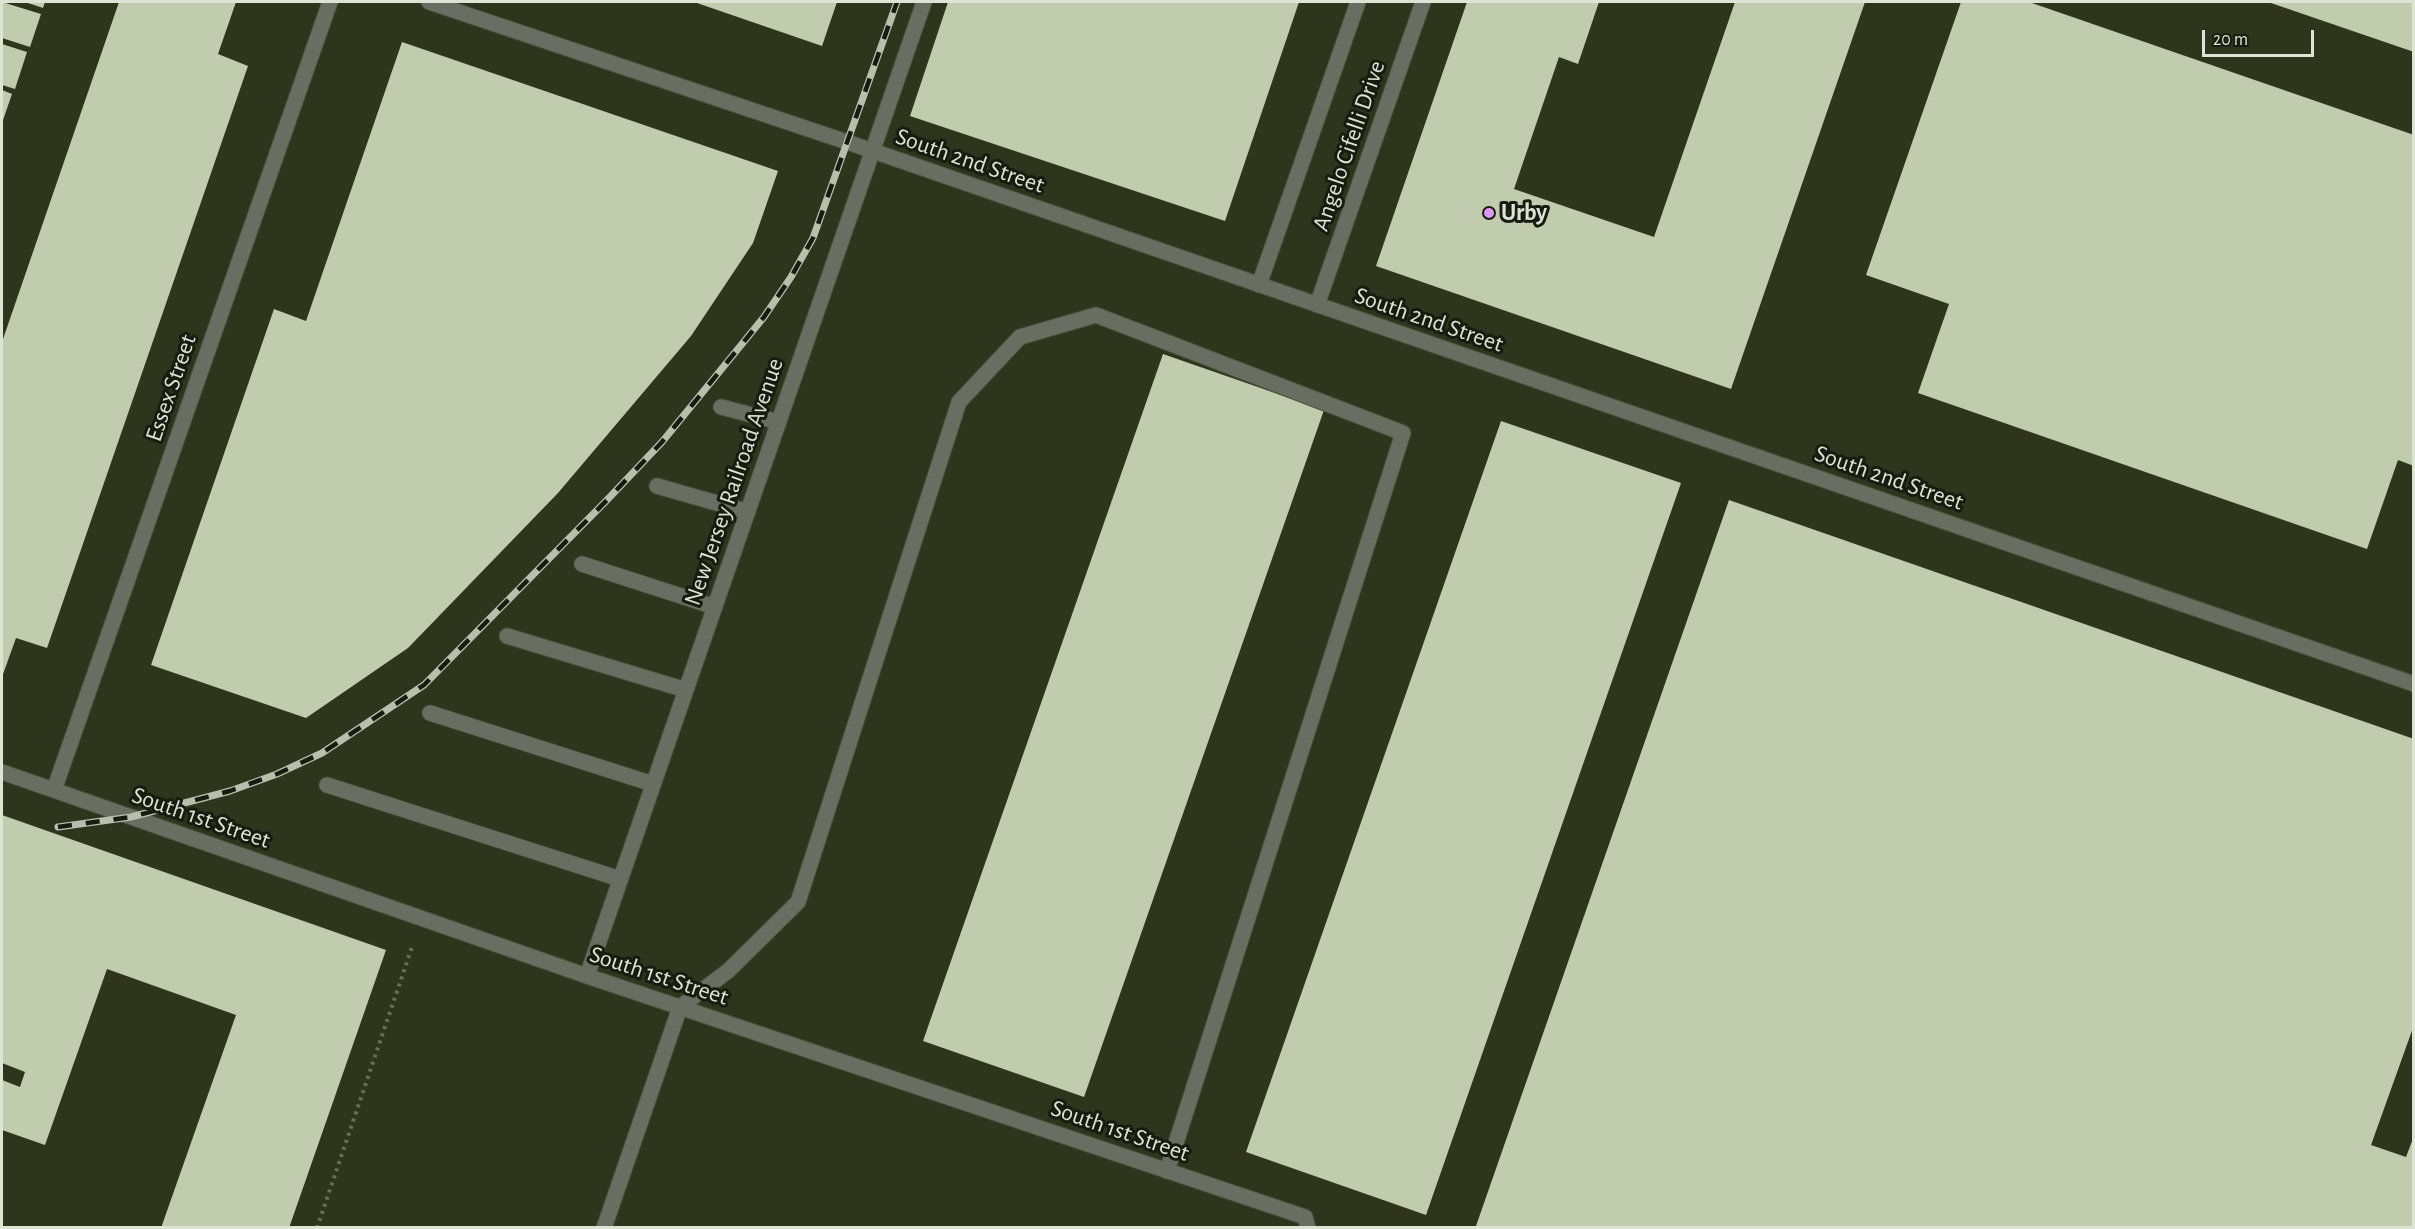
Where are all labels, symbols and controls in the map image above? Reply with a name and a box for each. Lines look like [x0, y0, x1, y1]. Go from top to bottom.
scale bar [2205, 18, 2318, 56]
text: 20 m [2213, 31, 2248, 49]
street label: Angelo Cifelli Drive [1306, 57, 1392, 235]
street label: South 2nd Street [892, 122, 1048, 200]
place label: Urby [1501, 199, 1547, 227]
marker: Urby [1482, 206, 1496, 220]
street label: South 2nd Street [1351, 281, 1507, 359]
street label: Essex Street [139, 331, 203, 445]
street label: New Jersey Railroad Avenue [678, 355, 790, 609]
street label: South 2nd Street [1811, 439, 1967, 517]
street label: South 1st Street [128, 781, 274, 855]
street label: South 1st Street [586, 940, 732, 1012]
street label: South 1st Street [1047, 1094, 1193, 1168]

